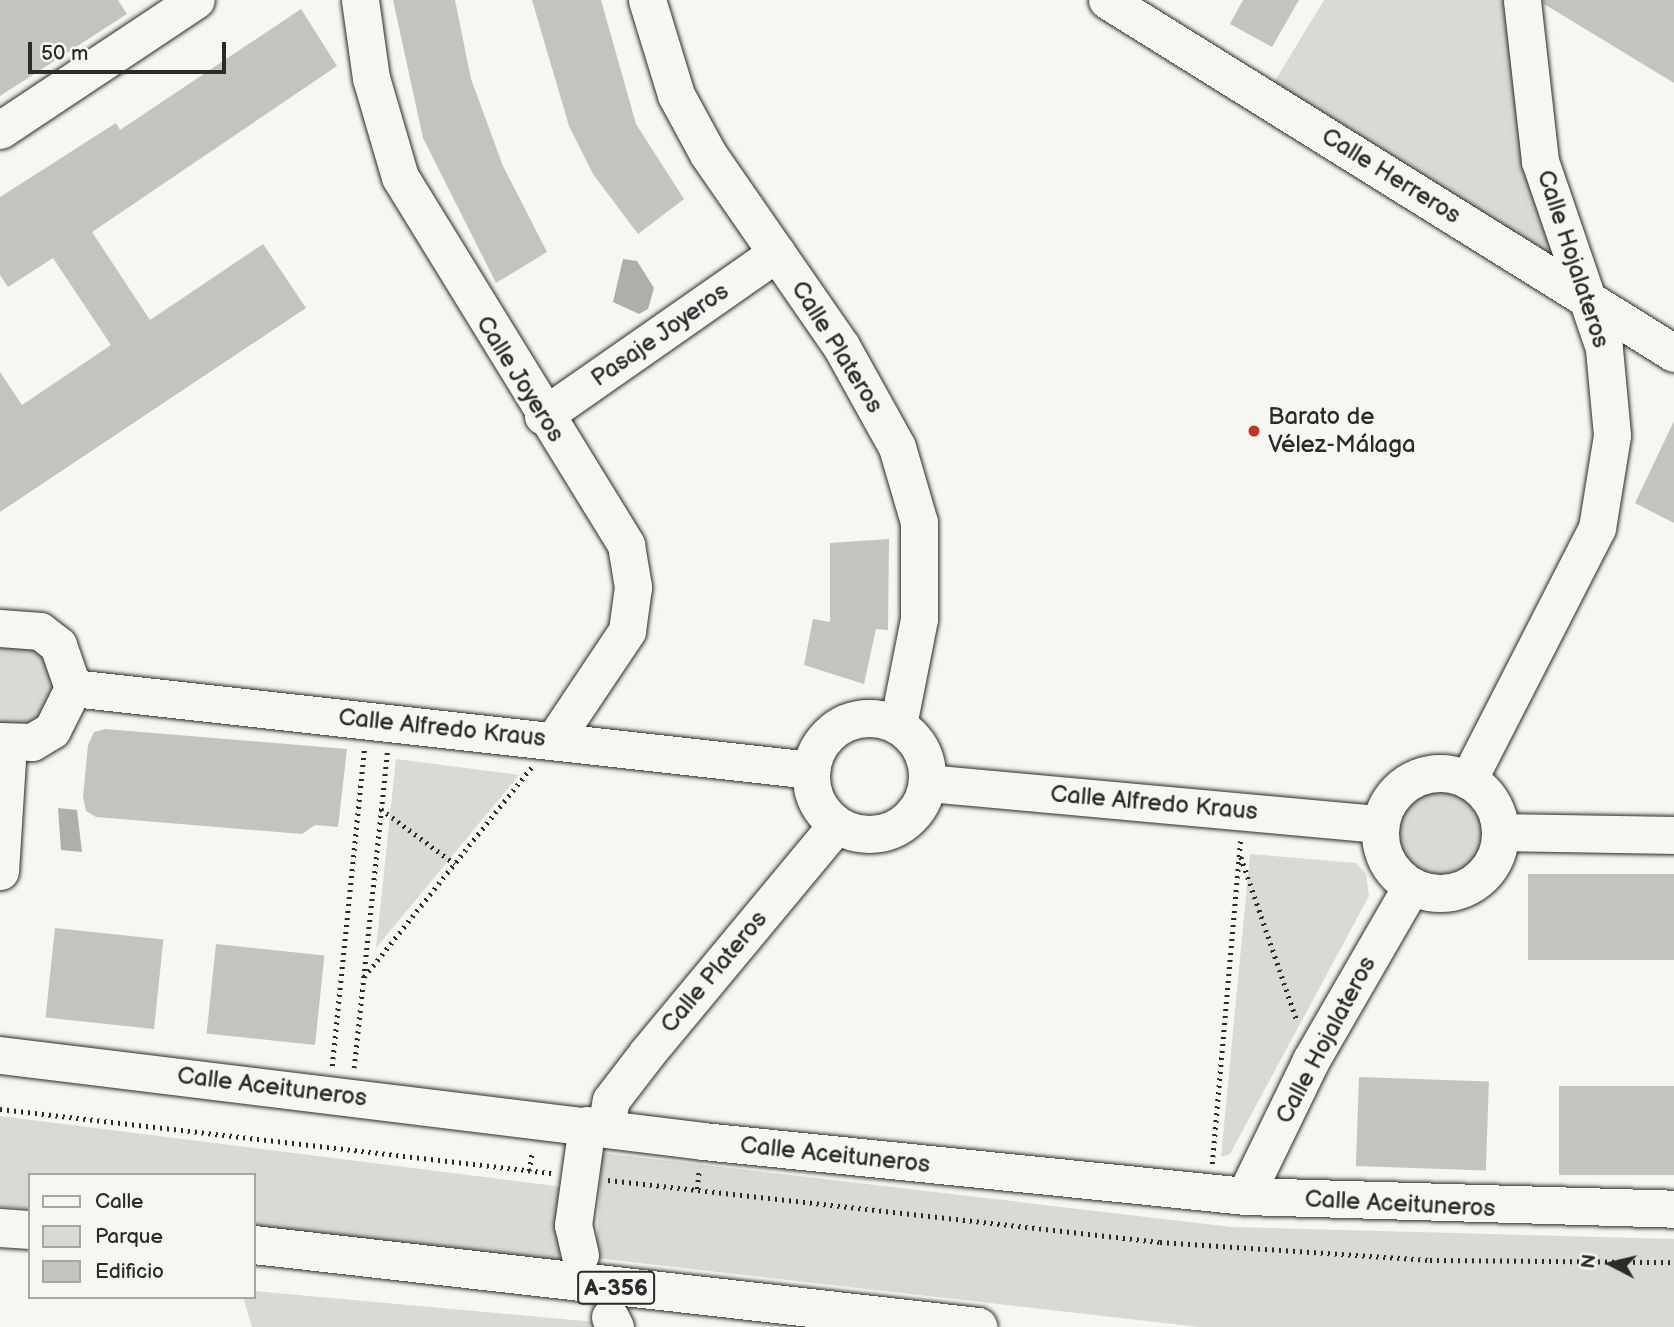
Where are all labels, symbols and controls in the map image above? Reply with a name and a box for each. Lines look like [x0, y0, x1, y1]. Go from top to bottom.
scale bar [32, 28, 229, 72]
text: 50 m [41, 41, 88, 66]
street label: Calle Herreros [1316, 122, 1466, 230]
street label: Calle Hojalateros [1531, 166, 1615, 352]
street label: Calle Plateros [785, 276, 889, 418]
street label: Pasaje Joyeros [585, 277, 735, 393]
street label: Calle Joyeros [469, 310, 571, 448]
place label: Barato de Vélez-Málaga [1268, 403, 1416, 459]
marker: Barato de Vélez-Málaga [1246, 423, 1262, 439]
street label: Calle Alfredo Kraus [337, 703, 547, 753]
street label: Calle Alfredo Kraus [1049, 780, 1259, 826]
street label: Calle Plateros [655, 905, 773, 1039]
street label: Calle Hojalateros [1270, 951, 1382, 1129]
street label: Calle Aceituneros [176, 1061, 368, 1113]
street label: Calle Aceituneros [739, 1131, 931, 1179]
legend [28, 1173, 256, 1299]
street label: Calle Aceituneros [1304, 1185, 1496, 1223]
text: Calle [95, 1189, 144, 1214]
text: Parque [95, 1224, 163, 1249]
north arrow [1576, 1229, 1646, 1299]
text: N [1577, 1253, 1602, 1270]
text: Edificio [95, 1259, 164, 1284]
road number: A-356 [576, 1268, 656, 1308]

